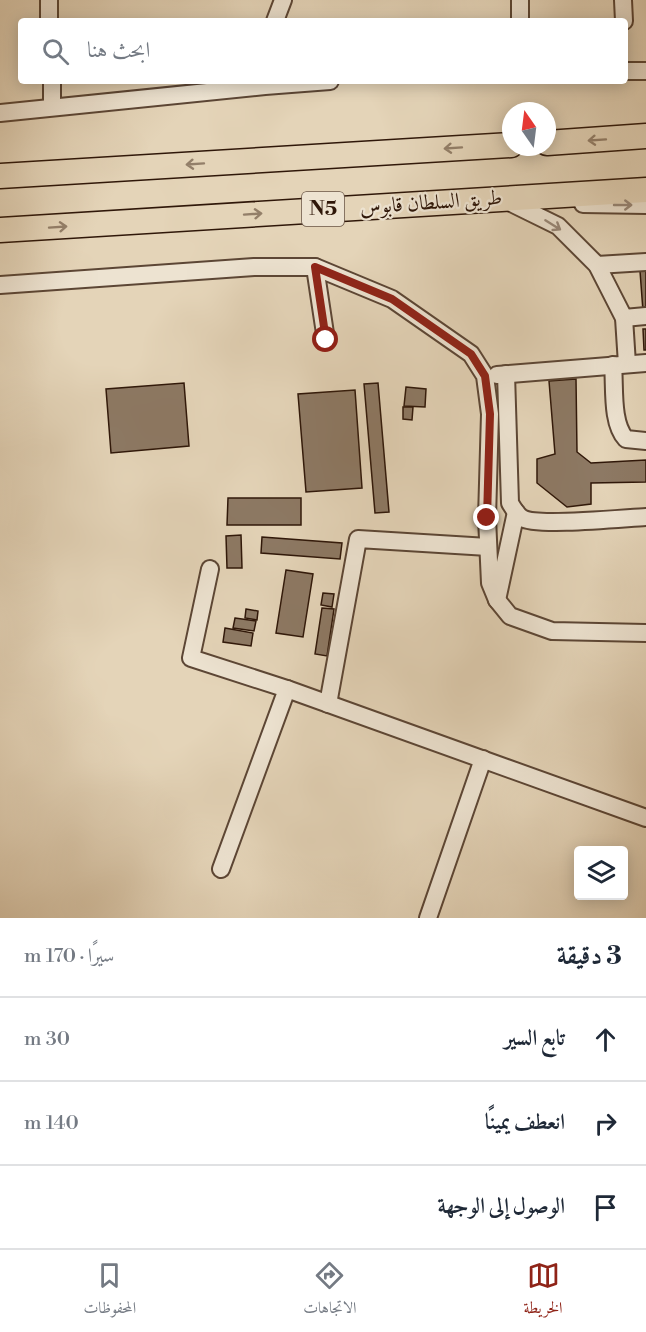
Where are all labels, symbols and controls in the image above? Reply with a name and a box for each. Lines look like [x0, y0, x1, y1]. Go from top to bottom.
search box [18, 18, 628, 84]
icon: search [39, 35, 72, 68]
text: ابحث هنا [87, 37, 150, 64]
north arrow [502, 102, 556, 156]
one-way arrow [587, 134, 607, 145]
one-way arrow [443, 143, 463, 154]
one-way arrow [186, 159, 206, 170]
street label: طريق السلطان قابوس [359, 185, 503, 221]
road number: N5 [302, 192, 344, 226]
one-way arrow [612, 199, 632, 211]
one-way arrow [242, 208, 262, 219]
one-way arrow [544, 219, 561, 231]
one-way arrow [48, 221, 68, 232]
route start [312, 326, 338, 352]
route end [473, 504, 499, 530]
map controls [574, 846, 628, 900]
button: layers [574, 846, 628, 900]
text: 3 دقيقة [557, 940, 622, 972]
text: سيرًا · 170 m [24, 944, 114, 969]
icon: ahead [589, 1023, 622, 1056]
text: تابع السير [504, 1025, 565, 1052]
text: 30 m [24, 1027, 70, 1052]
icon: right [589, 1107, 622, 1140]
text: انعطف يمينًا [485, 1109, 565, 1136]
text: 140 m [24, 1111, 79, 1136]
icon: arrive [589, 1191, 622, 1224]
text: الوصول إلى الوجهة [437, 1193, 565, 1220]
tab: المحفوظات [84, 1259, 136, 1323]
tab: الاتجاهات [303, 1259, 357, 1323]
tab: الخريطة [524, 1259, 563, 1323]

